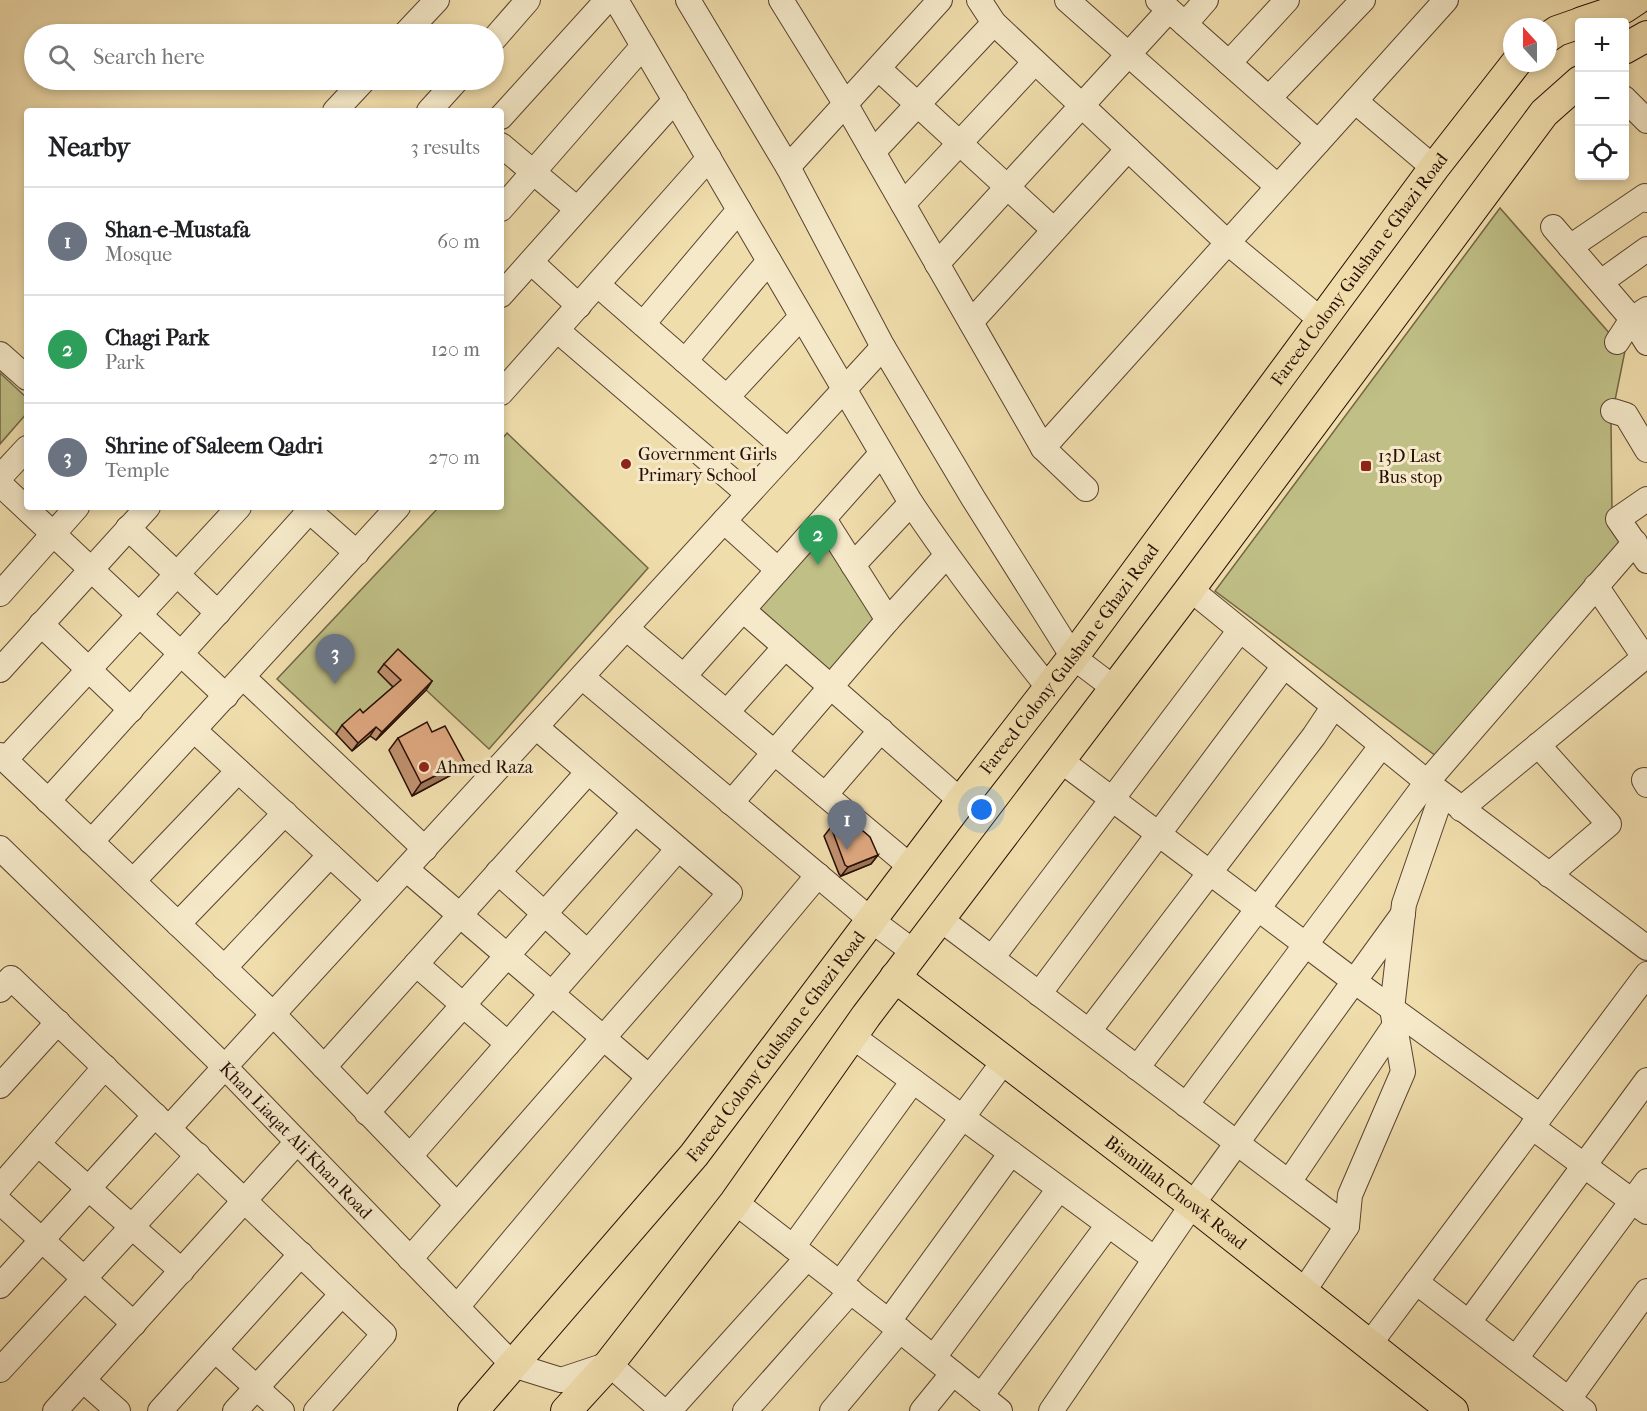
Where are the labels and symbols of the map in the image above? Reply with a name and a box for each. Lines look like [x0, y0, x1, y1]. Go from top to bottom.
north arrow [1503, 18, 1557, 72]
street label: Fareed Colony Gulshan e Ghazi Road [1267, 149, 1452, 390]
place label: Government Girls Primary School [638, 444, 777, 486]
place label: 13D Last Bus stop [1378, 446, 1443, 488]
marker: Government Girls Primary School [619, 457, 633, 471]
marker: 13D Last Bus stop [1359, 459, 1373, 473]
pin: 2 [798, 516, 838, 565]
street label: Fareed Colony Gulshan e Ghazi Road [975, 540, 1163, 779]
pin: 3 [316, 634, 354, 684]
place label: Ahmed Raza [435, 757, 534, 778]
marker: Ahmed Raza [417, 760, 431, 774]
your location [967, 795, 996, 824]
pin: 1 [828, 800, 866, 850]
street label: Fareed Colony Gulshan e Ghazi Road [682, 927, 870, 1166]
street label: Khan Liaqat Ali Khan Road [215, 1058, 377, 1223]
street label: Bismillah Chowk Road [1101, 1131, 1251, 1254]

